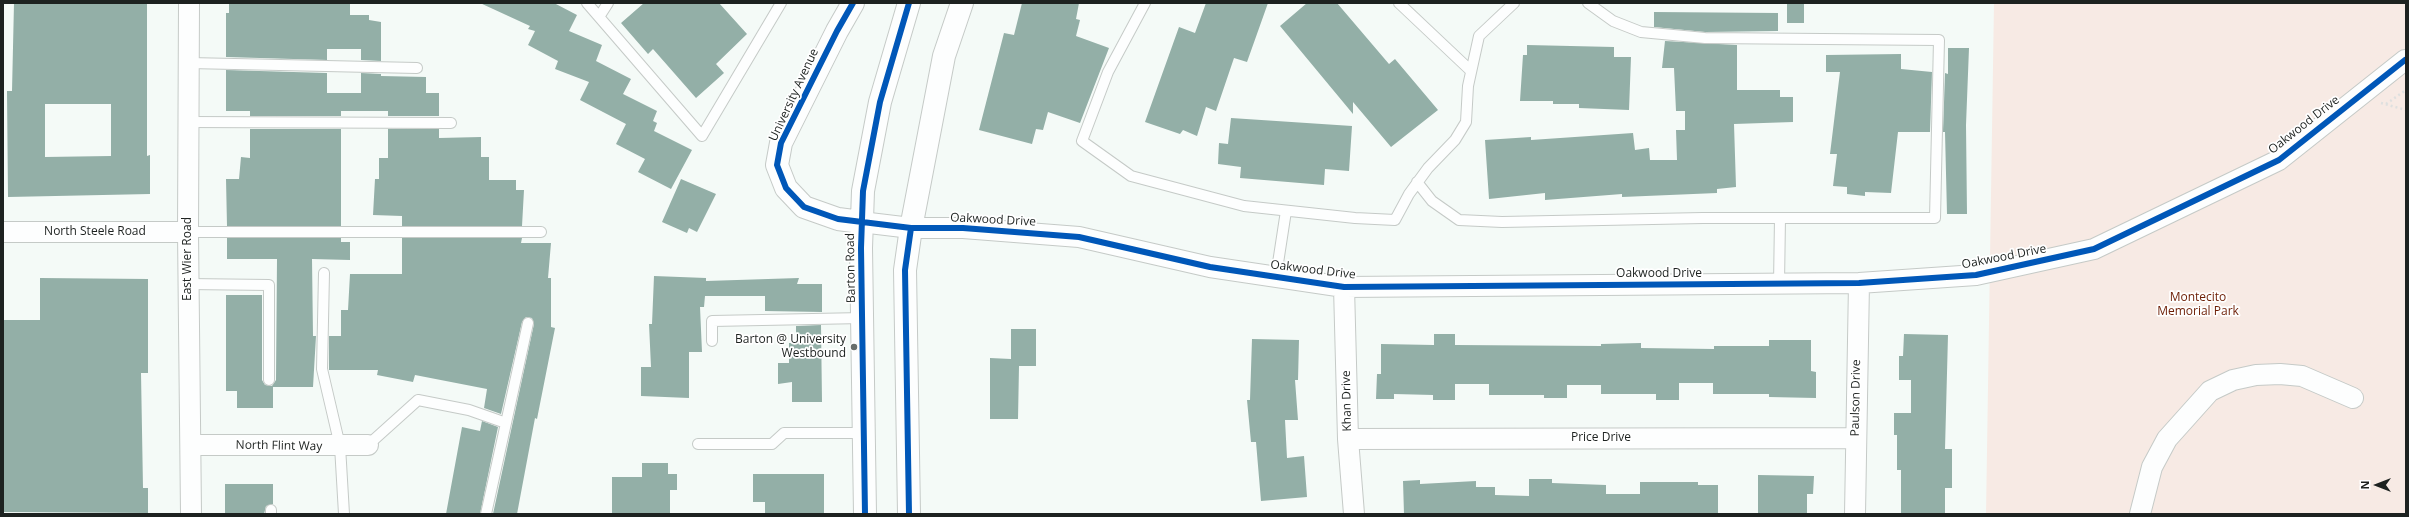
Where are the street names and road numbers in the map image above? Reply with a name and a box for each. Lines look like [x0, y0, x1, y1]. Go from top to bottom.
street label: University Avenue [766, 46, 822, 144]
street label: Oakwood Drive [2266, 93, 2342, 157]
street label: Oakwood Drive [950, 211, 1036, 229]
street label: East Wier Road [181, 217, 195, 301]
street label: North Steele Road [44, 225, 146, 239]
street label: Barton Road [843, 233, 859, 303]
street label: Oakwood Drive [1960, 242, 2048, 272]
street label: Oakwood Drive [1270, 258, 1356, 282]
street label: Oakwood Drive [1616, 267, 1702, 281]
street label: Paulson Drive [1848, 359, 1864, 437]
street label: Khan Drive [1339, 370, 1355, 432]
street label: Price Drive [1571, 431, 1631, 445]
street label: North Flint Way [236, 438, 322, 454]

